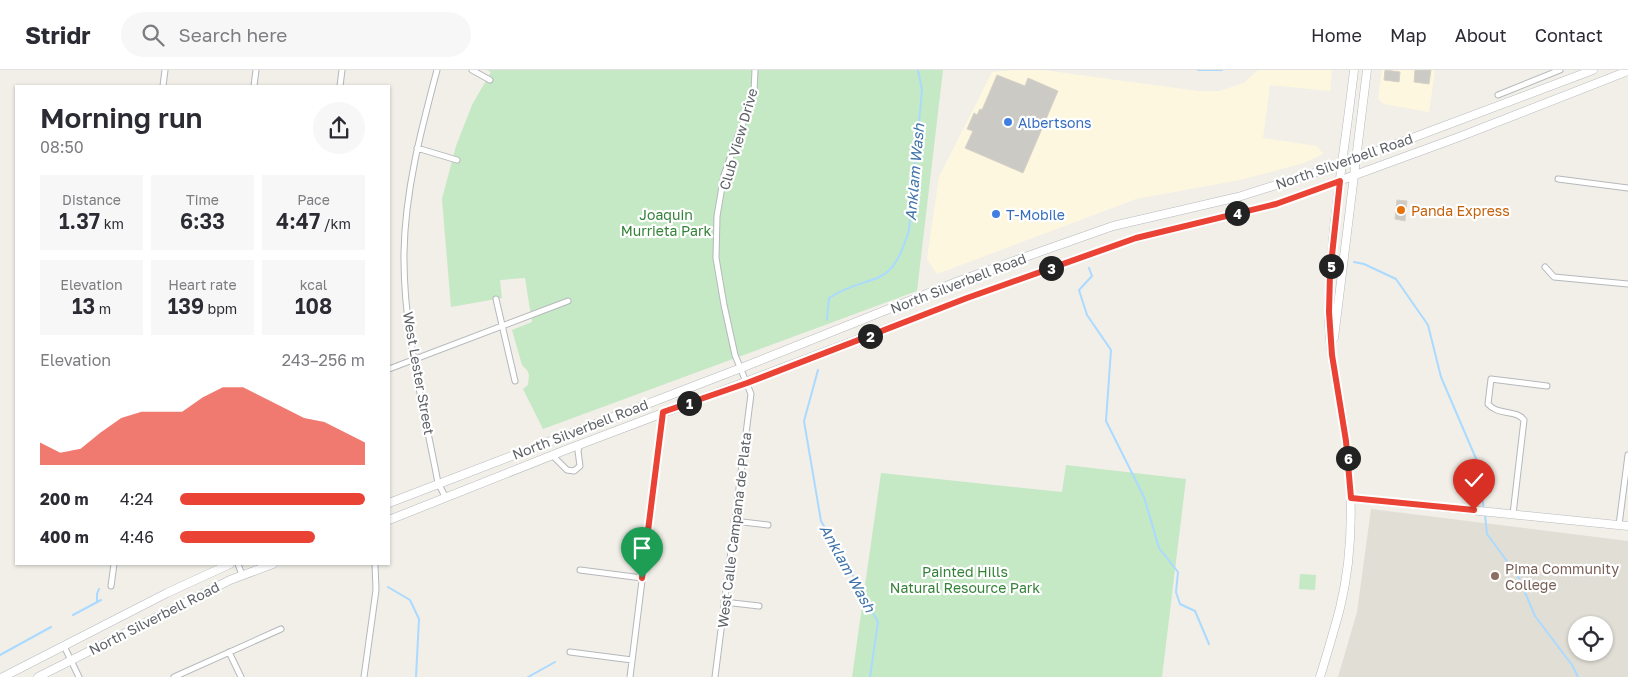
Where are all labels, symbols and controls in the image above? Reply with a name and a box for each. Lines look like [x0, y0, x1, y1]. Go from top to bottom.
search box [121, 12, 471, 57]
text: Stridr [25, 20, 91, 49]
icon: search [139, 21, 167, 49]
text: Search here [179, 23, 287, 46]
text: Home [1311, 24, 1362, 46]
text: Map [1390, 24, 1427, 46]
text: About [1455, 24, 1507, 46]
text: Contact [1535, 24, 1603, 46]
street label: Club View Drive [715, 86, 761, 192]
text: Morning run [40, 101, 203, 134]
button: share [313, 102, 365, 154]
place label: Albertsons [1018, 114, 1092, 131]
marker: Albertsons [1002, 116, 1014, 128]
water label: Anklam Wash [901, 122, 927, 221]
street label: North Silverbell Road [1273, 130, 1415, 192]
text: 08:50 [40, 137, 84, 157]
text: Distance [62, 191, 121, 208]
text: Time [186, 191, 219, 208]
text: Pace [297, 191, 330, 208]
pin: 4 [1224, 200, 1250, 226]
place label: Panda Express [1411, 202, 1510, 219]
marker: Panda Express [1395, 204, 1407, 216]
text: 4 [1233, 205, 1242, 222]
park label: Joaquin Murrieta Park [621, 206, 711, 239]
place label: T-Mobile [1006, 206, 1065, 223]
text: 1.37 [59, 208, 100, 234]
text: 6:33 [180, 208, 225, 234]
text: 4:47 [276, 208, 320, 234]
marker: T-Mobile [990, 208, 1002, 220]
text: km [100, 215, 124, 232]
text: /km [320, 215, 351, 232]
street label: North Silverbell Road [888, 249, 1028, 317]
pin: 5 [1318, 254, 1344, 278]
pin: 3 [1038, 256, 1064, 280]
text: 5 [1327, 258, 1336, 275]
text: 3 [1047, 260, 1056, 277]
text: Elevation [60, 276, 123, 293]
text: Heart rate [168, 276, 237, 293]
text: kcal [300, 276, 327, 293]
text: 13 [72, 293, 95, 319]
text: 139 [168, 293, 204, 319]
text: 108 [295, 293, 332, 319]
text: m [95, 300, 111, 317]
text: bpm [204, 300, 237, 317]
street label: West Lester Street [400, 310, 438, 436]
pin: 2 [858, 324, 882, 348]
text: 2 [866, 328, 875, 345]
text: Elevation [40, 350, 111, 370]
text: 243–256 m [282, 350, 365, 370]
pin: 1 [676, 390, 702, 416]
street label: North Silverbell Road [510, 395, 650, 463]
text: 1 [686, 395, 693, 412]
street label: West Calle Campana de Plata [714, 431, 754, 629]
pin: 6 [1336, 446, 1360, 470]
text: 6 [1344, 450, 1353, 467]
pin [1453, 459, 1495, 510]
icon: check [1460, 466, 1488, 494]
text: 200 m [40, 489, 89, 509]
text: 4:24 [120, 489, 154, 509]
water label: Anklam Wash [816, 521, 880, 616]
text: 400 m [40, 527, 89, 547]
text: 4:46 [120, 527, 154, 547]
pin [621, 527, 663, 578]
icon: arrive [628, 534, 656, 562]
place label: Pima Community College [1505, 560, 1619, 593]
park label: Painted Hills Natural Resource Park [890, 563, 1040, 596]
marker: Pima Community College [1489, 570, 1501, 582]
street label: North Silverbell Road [86, 578, 222, 658]
map controls [1568, 616, 1613, 661]
button: locate [1568, 616, 1613, 661]

